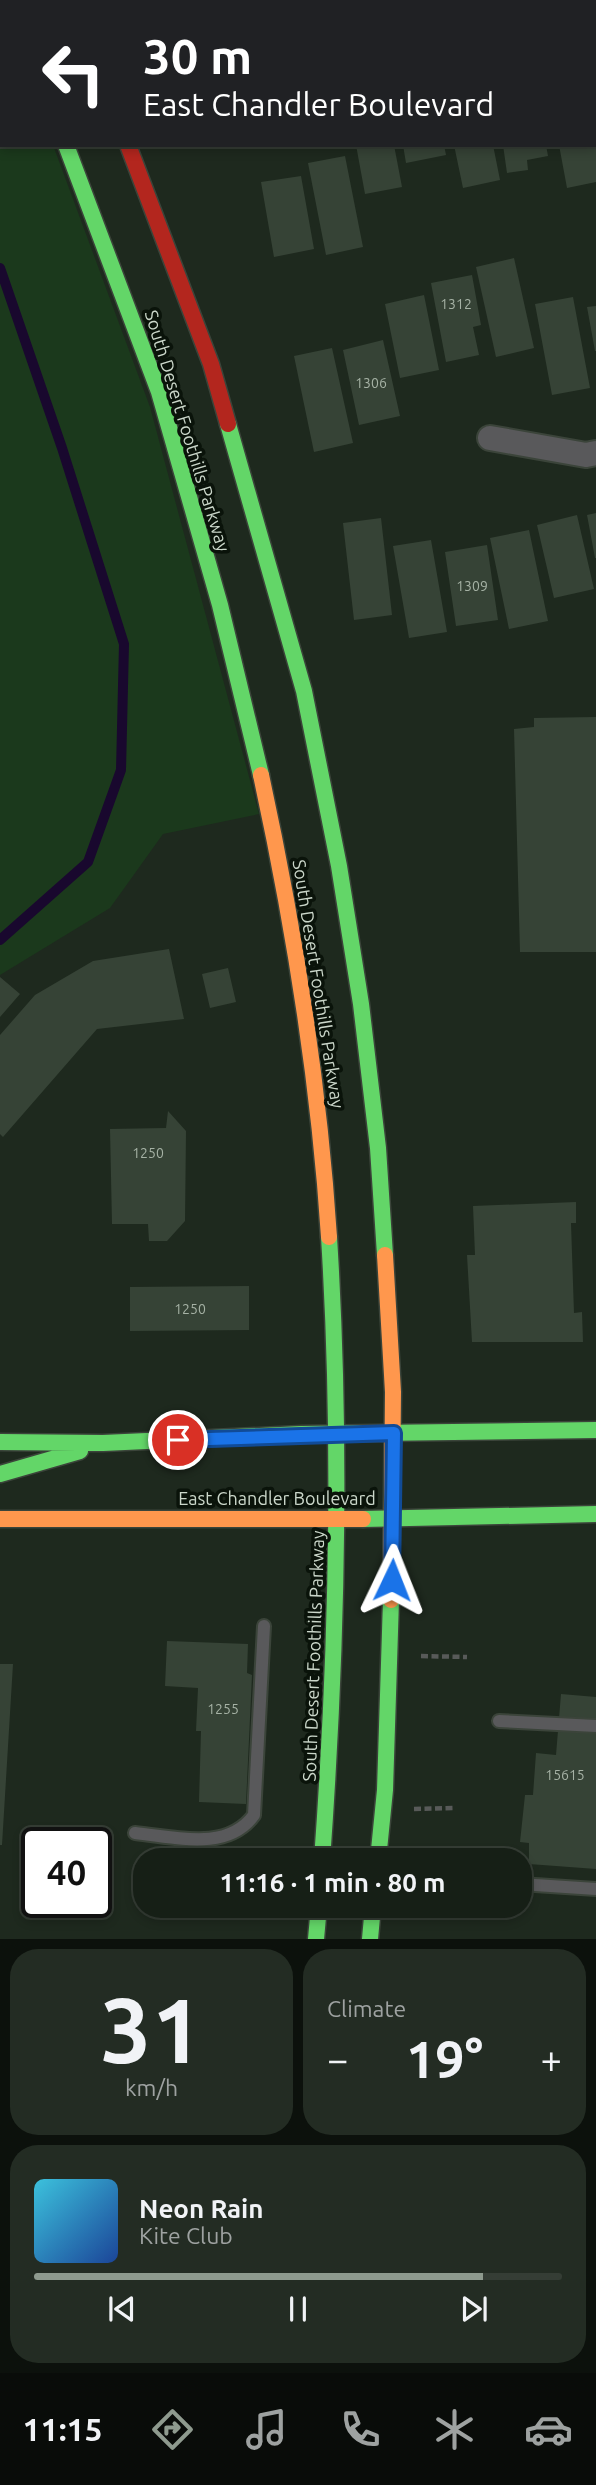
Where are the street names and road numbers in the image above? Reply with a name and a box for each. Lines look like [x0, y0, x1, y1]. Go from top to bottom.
street label: South Desert Foothills Parkway [142, 308, 234, 554]
street label: South Desert Foothills Parkway [289, 858, 349, 1110]
street label: East Chandler Boulevard [178, 1488, 376, 1508]
street label: South Desert Foothills Parkway [299, 1530, 327, 1782]

